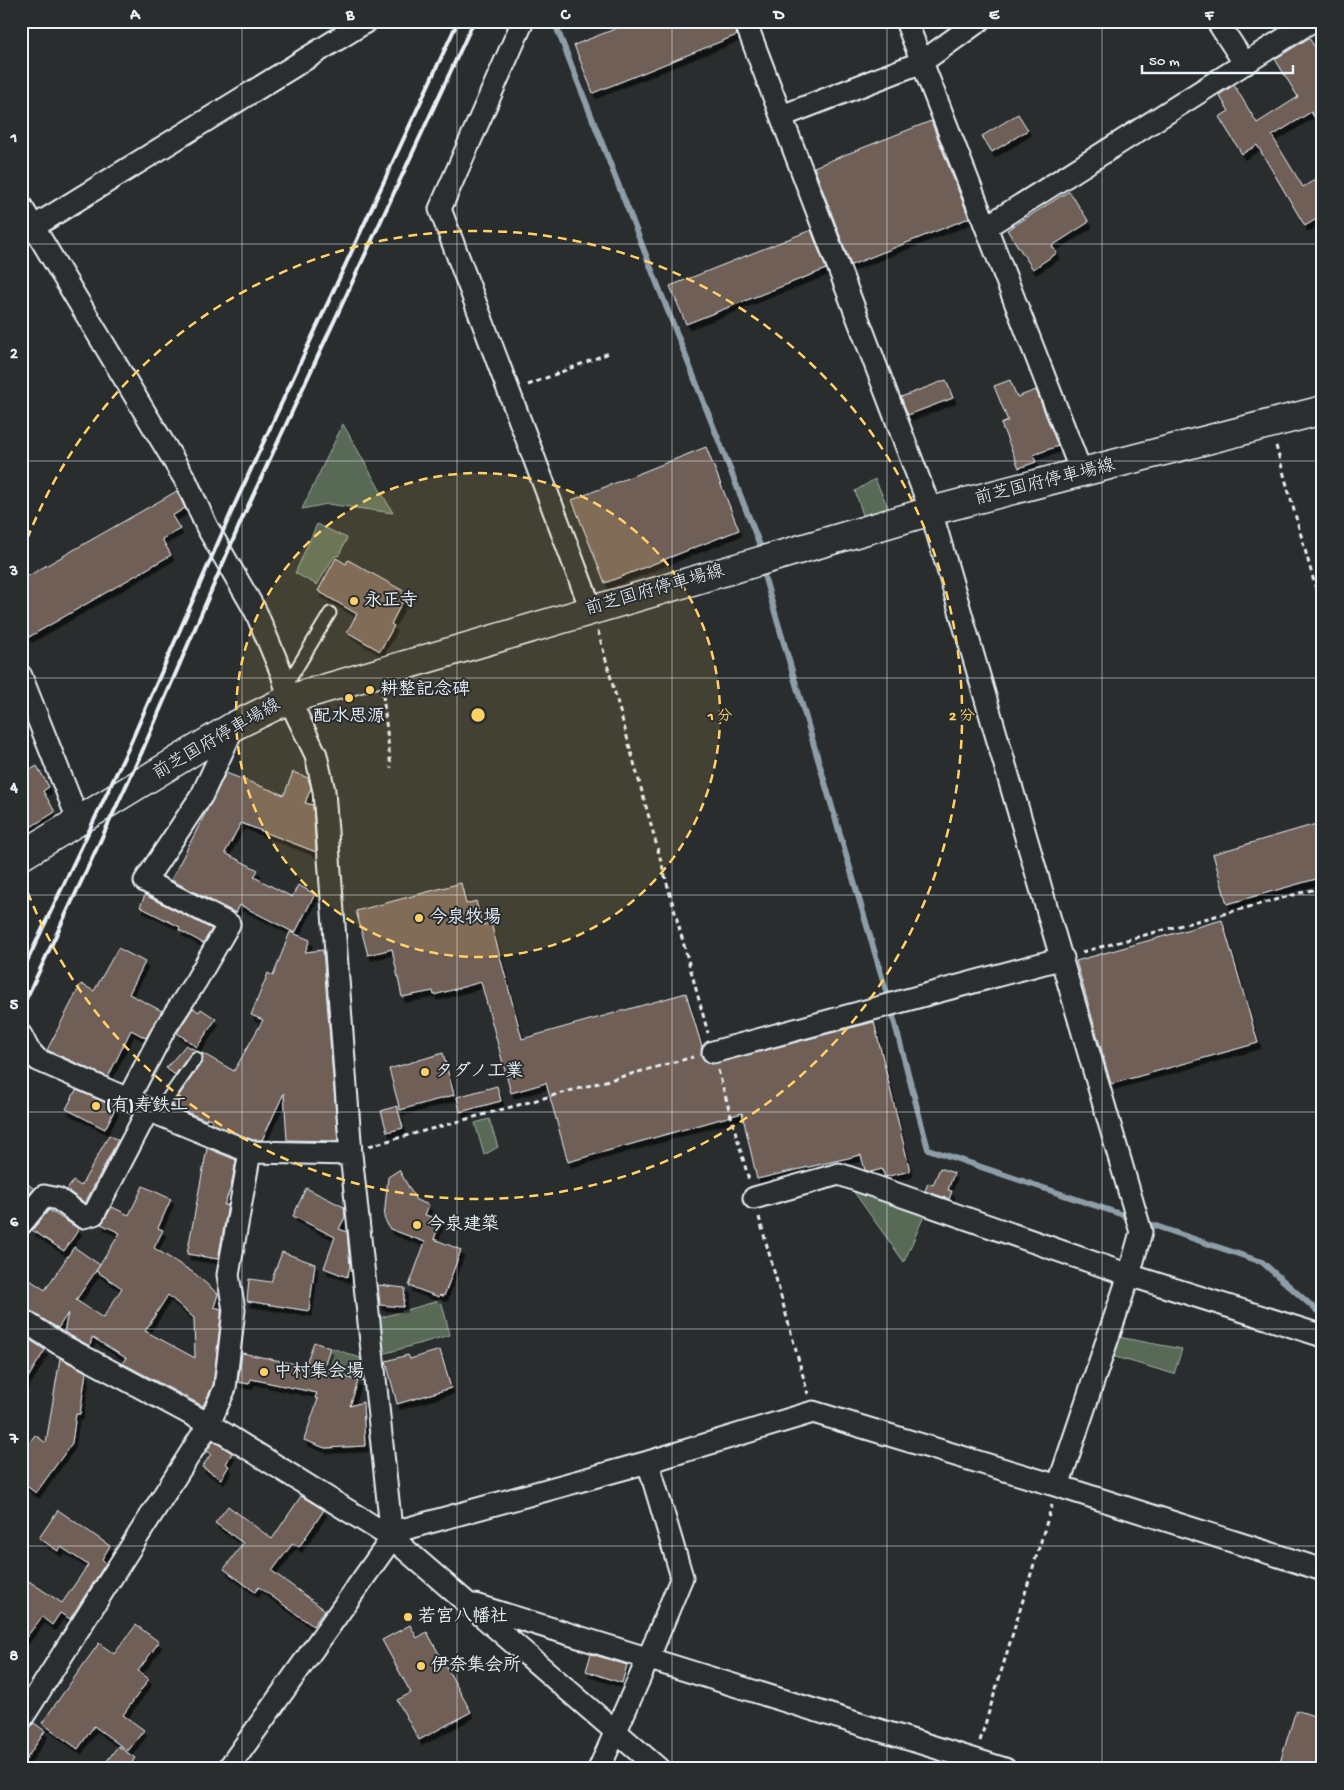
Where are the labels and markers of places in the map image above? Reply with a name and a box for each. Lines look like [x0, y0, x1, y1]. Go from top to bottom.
place label: 永正寺 [364, 590, 418, 612]
marker: 永正寺 [348, 595, 360, 607]
place label: 耕整記念碑 [380, 678, 470, 701]
marker: 耕整記念碑 [364, 684, 376, 696]
marker: 配水思源 [343, 692, 355, 704]
place label: 配水思源 [313, 706, 385, 728]
centre of rings [469, 706, 487, 724]
place label: 今泉牧場 [429, 907, 501, 929]
marker: 今泉牧場 [413, 912, 425, 924]
place label: タダノ工業 [435, 1061, 524, 1083]
marker: タダノ工業 [419, 1066, 431, 1078]
place label: (有)寿鉄工 [106, 1095, 188, 1117]
marker: (有)寿鉄工 [90, 1100, 102, 1112]
place label: 今泉建築 [427, 1214, 499, 1236]
marker: 今泉建築 [411, 1219, 423, 1231]
place label: 中村集会場 [274, 1361, 364, 1383]
marker: 中村集会場 [258, 1366, 270, 1378]
place label: 若宮八幡社 [418, 1606, 508, 1628]
marker: 若宮八幡社 [402, 1611, 414, 1623]
place label: 伊奈集会所 [431, 1655, 521, 1677]
marker: 伊奈集会所 [415, 1660, 427, 1672]

